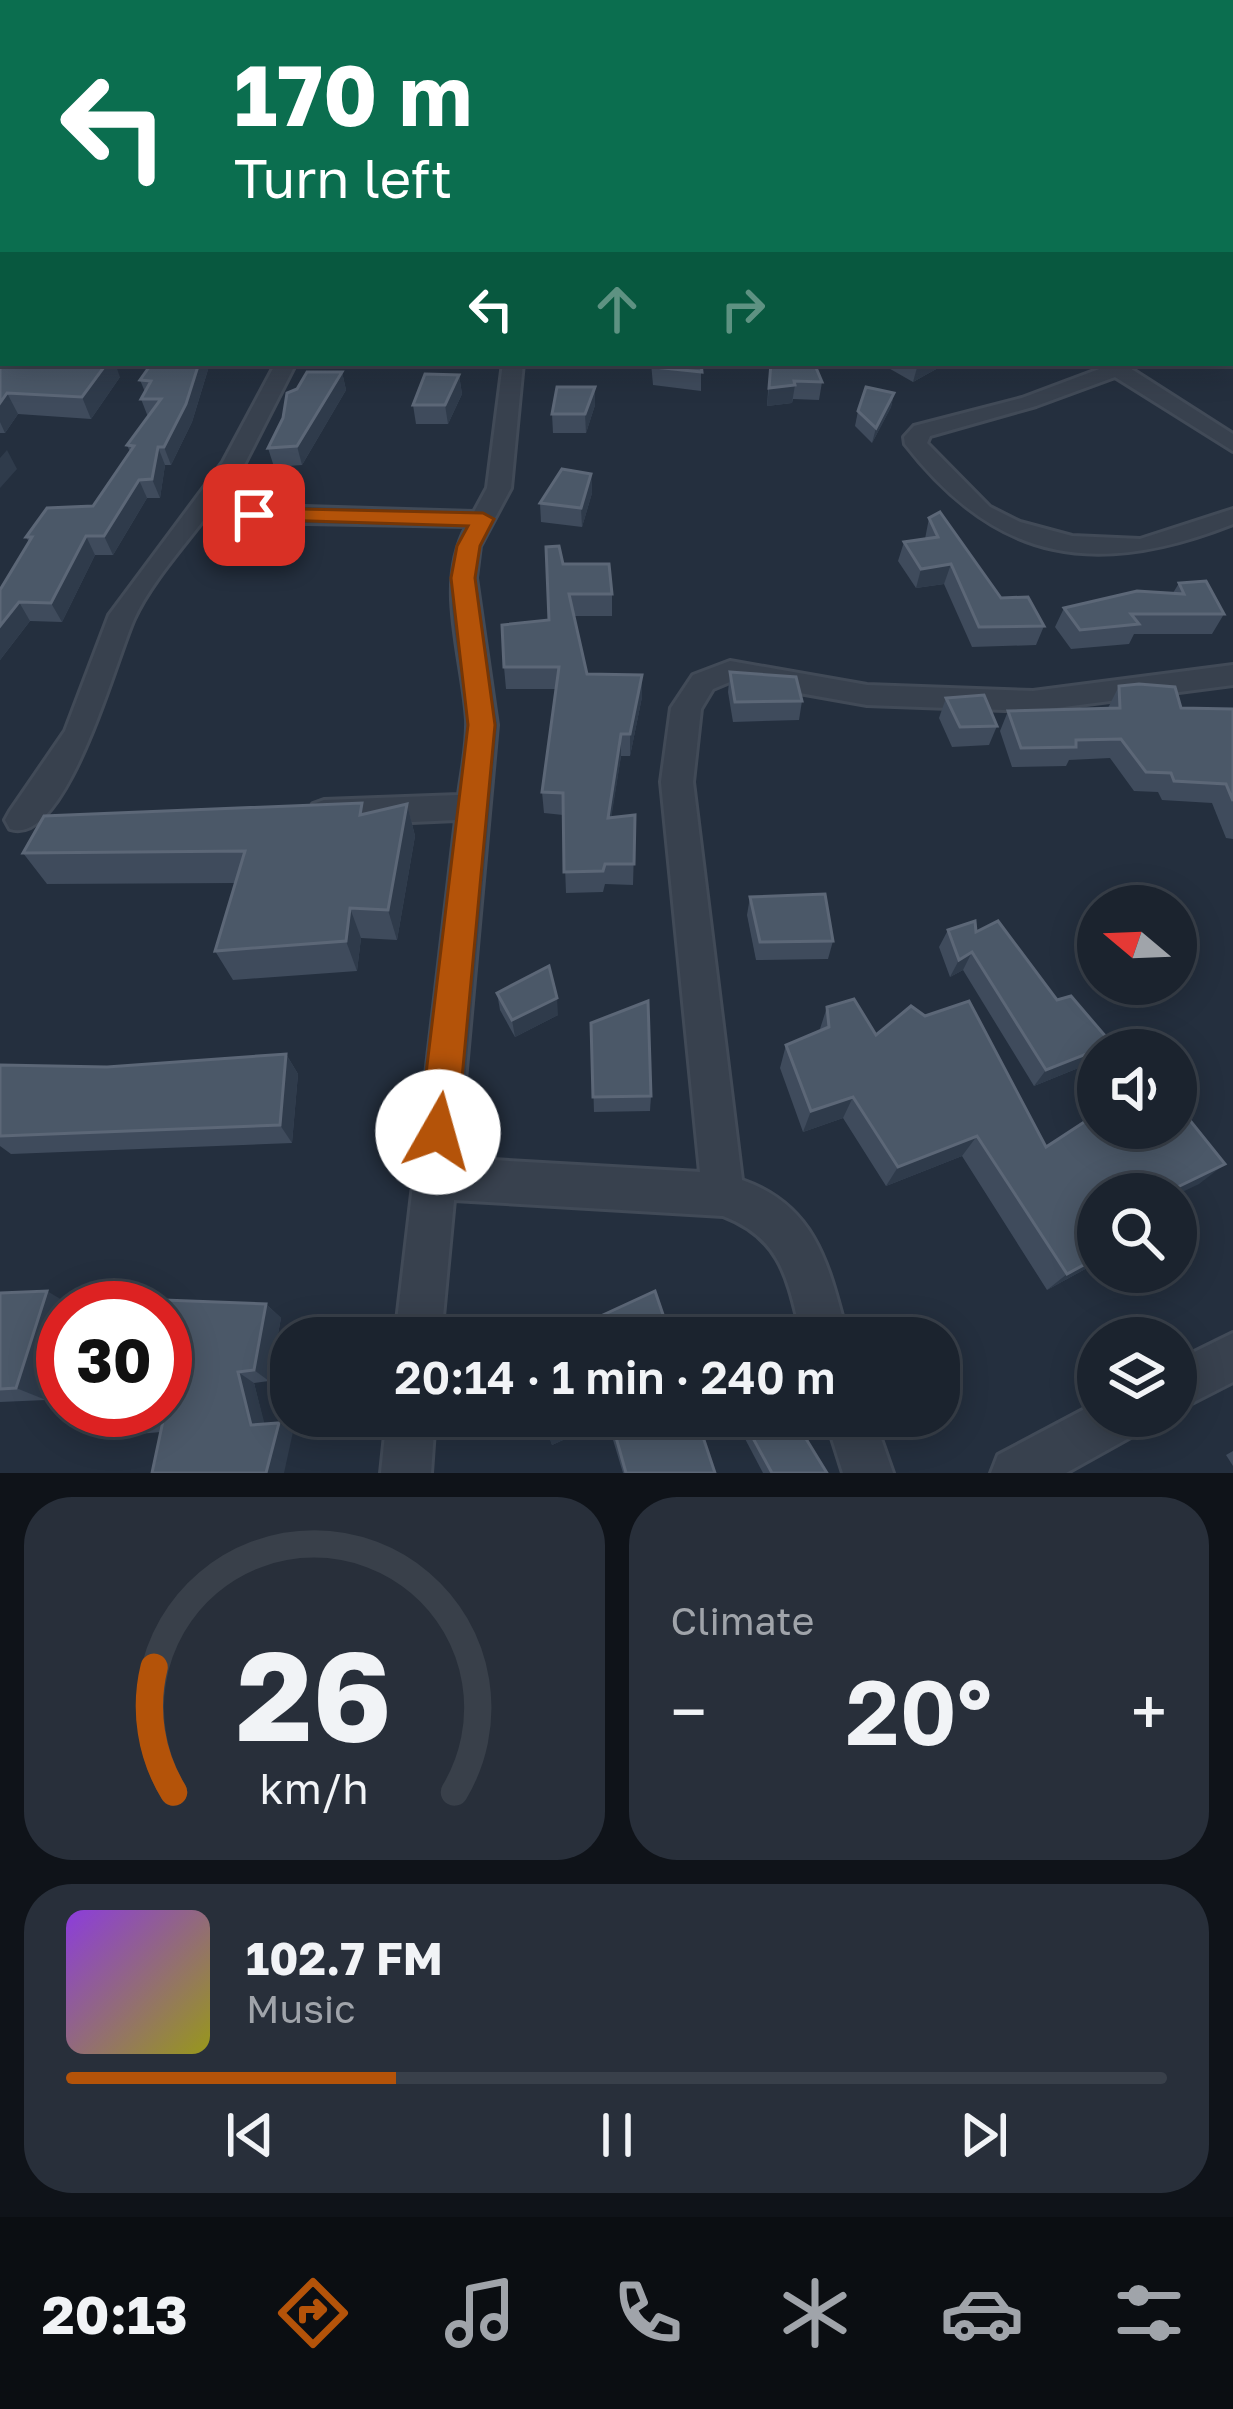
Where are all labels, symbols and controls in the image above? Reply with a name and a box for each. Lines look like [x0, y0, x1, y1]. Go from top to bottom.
text: 170 m [234, 44, 472, 144]
icon: left [36, 48, 192, 204]
text: Turn left [234, 145, 452, 210]
icon: left [458, 276, 524, 342]
icon: ahead [584, 276, 650, 342]
icon: right [710, 276, 776, 342]
pin [203, 464, 305, 566]
icon: arrive [221, 482, 287, 548]
north arrow [1077, 885, 1197, 1005]
map controls [1077, 885, 1197, 1437]
button: sound [1077, 1029, 1197, 1149]
position arrow [375, 1069, 501, 1195]
button: search [1077, 1173, 1197, 1293]
speed limit sign: 30 [36, 1281, 192, 1437]
button: layers [1077, 1317, 1197, 1437]
text: 20:14 · 1 min · 240 m [395, 1350, 835, 1404]
text: Climate [671, 1597, 814, 1644]
text: 26 [237, 1619, 392, 1768]
text: 20° [845, 1657, 992, 1765]
text: − [671, 1671, 707, 1751]
text: + [1131, 1671, 1167, 1751]
text: km/h [260, 1761, 369, 1812]
text: 102.7 FM [246, 1931, 443, 1985]
text: Music [246, 1985, 356, 2032]
icon: previous [217, 2102, 283, 2168]
icon: pause [584, 2102, 650, 2168]
icon: next [951, 2102, 1017, 2168]
icon: directions [271, 2271, 355, 2355]
icon: music [438, 2271, 522, 2355]
icon: phone [606, 2271, 690, 2355]
icon: climate [773, 2271, 857, 2355]
icon: car [940, 2271, 1024, 2355]
icon: filters [1107, 2271, 1191, 2355]
text: 20:13 [42, 2281, 188, 2346]

